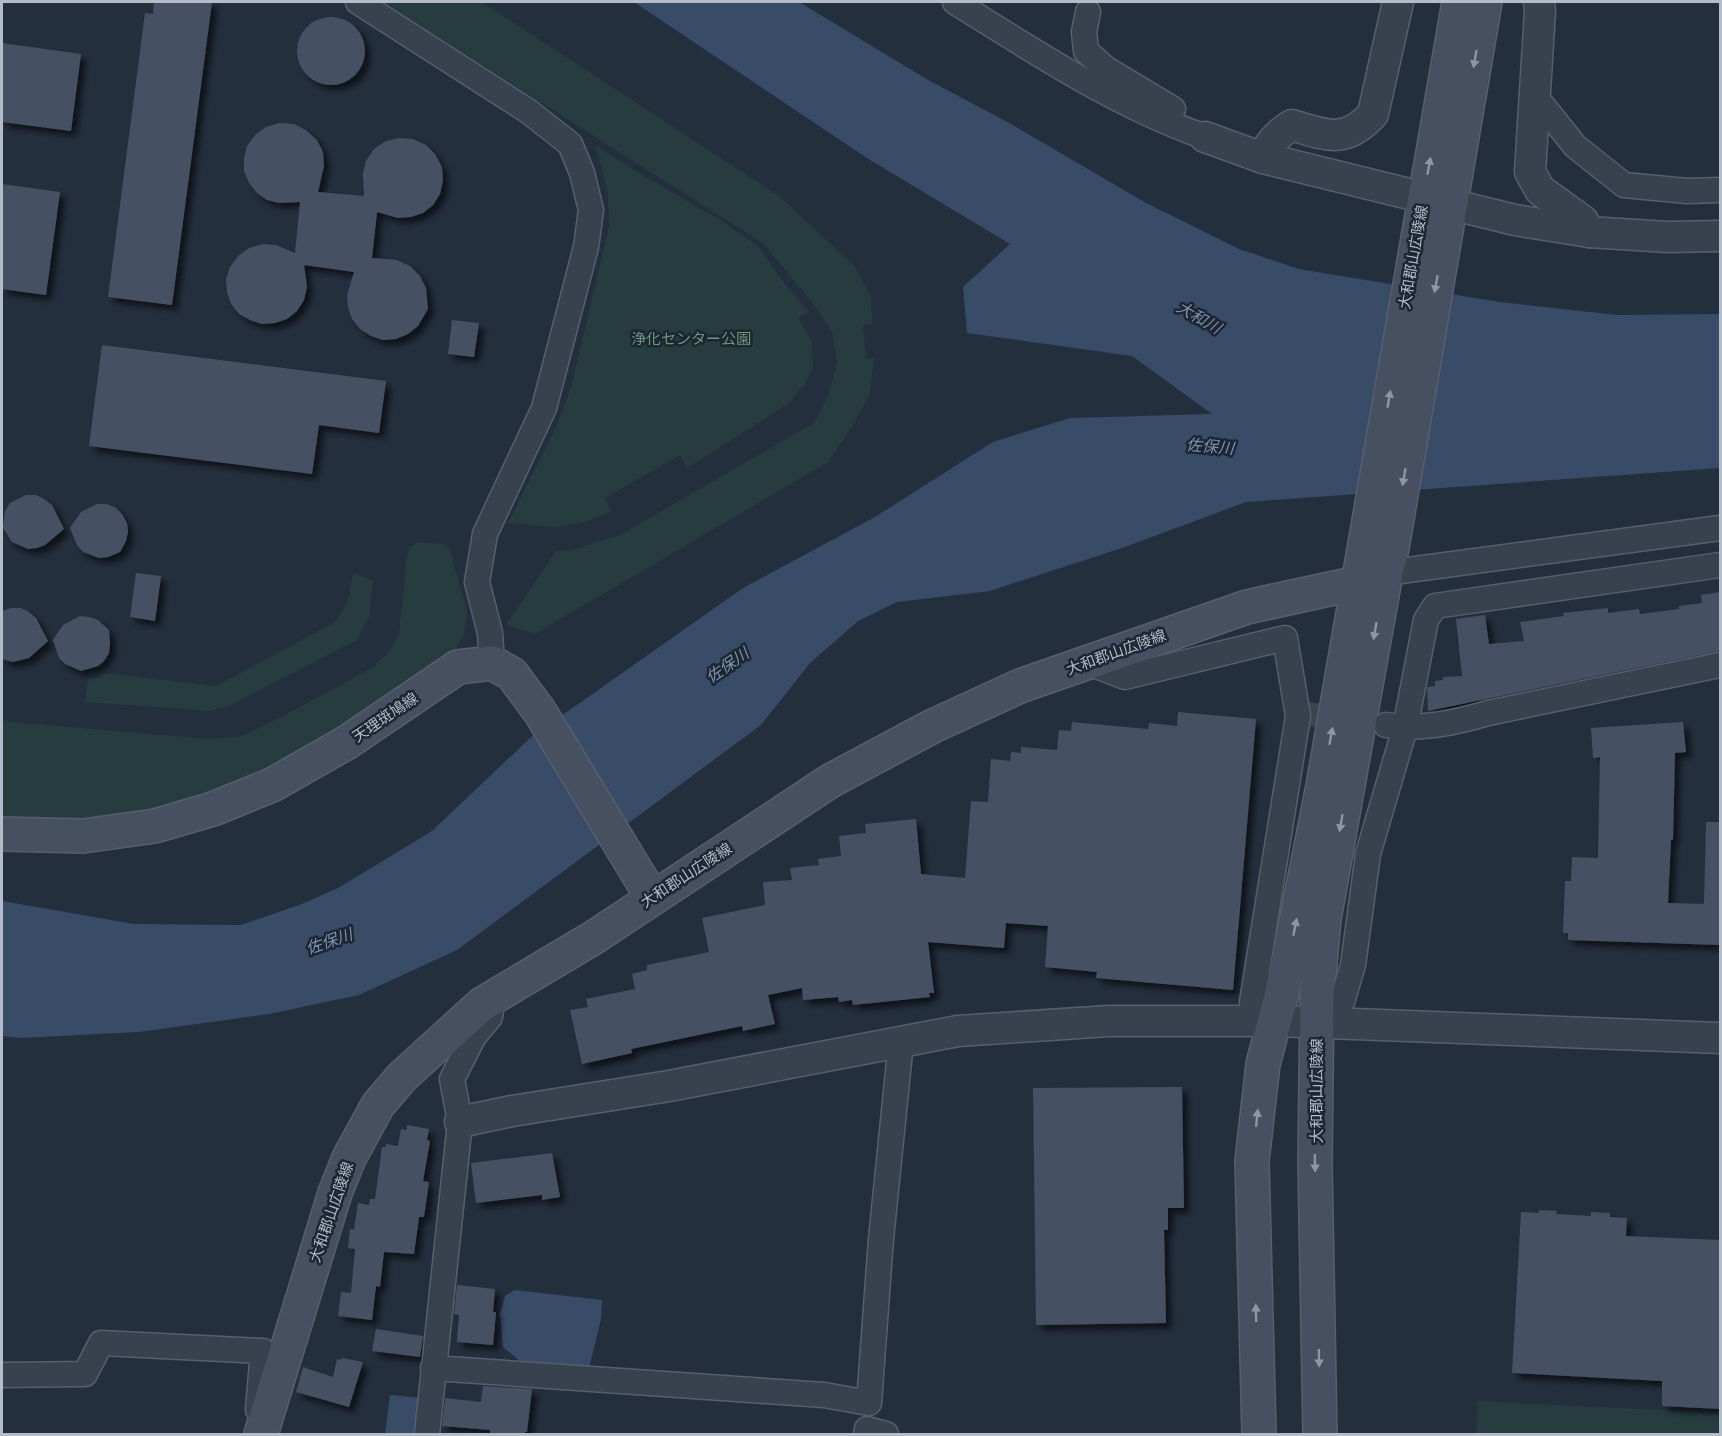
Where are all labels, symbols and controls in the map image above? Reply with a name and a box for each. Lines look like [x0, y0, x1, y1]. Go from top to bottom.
one-way arrow [1470, 50, 1479, 69]
one-way arrow [1425, 156, 1434, 175]
street label: 大和郡山広陵線 [1395, 204, 1431, 310]
one-way arrow [1432, 275, 1441, 294]
water label: 大和川 [1173, 296, 1227, 339]
park label: 浄化センター公園 [631, 329, 751, 348]
one-way arrow [1385, 389, 1394, 408]
water label: 佐保川 [1185, 434, 1237, 458]
one-way arrow [1399, 467, 1408, 486]
one-way arrow [1370, 622, 1379, 641]
street label: 大和郡山広陵線 [1063, 625, 1169, 679]
water label: 佐保川 [702, 642, 754, 687]
street label: 天理斑鳩線 [349, 688, 421, 746]
one-way arrow [1327, 726, 1336, 745]
one-way arrow [1336, 814, 1345, 833]
street label: 大和郡山広陵線 [637, 838, 735, 912]
one-way arrow [1291, 918, 1300, 937]
water label: 佐保川 [303, 923, 357, 958]
street label: 大和郡山広陵線 [1307, 1038, 1326, 1144]
one-way arrow [1252, 1109, 1262, 1128]
one-way arrow [1310, 1154, 1320, 1173]
street label: 大和郡山広陵線 [305, 1159, 357, 1265]
one-way arrow [1251, 1304, 1261, 1323]
one-way arrow [1314, 1348, 1324, 1367]

